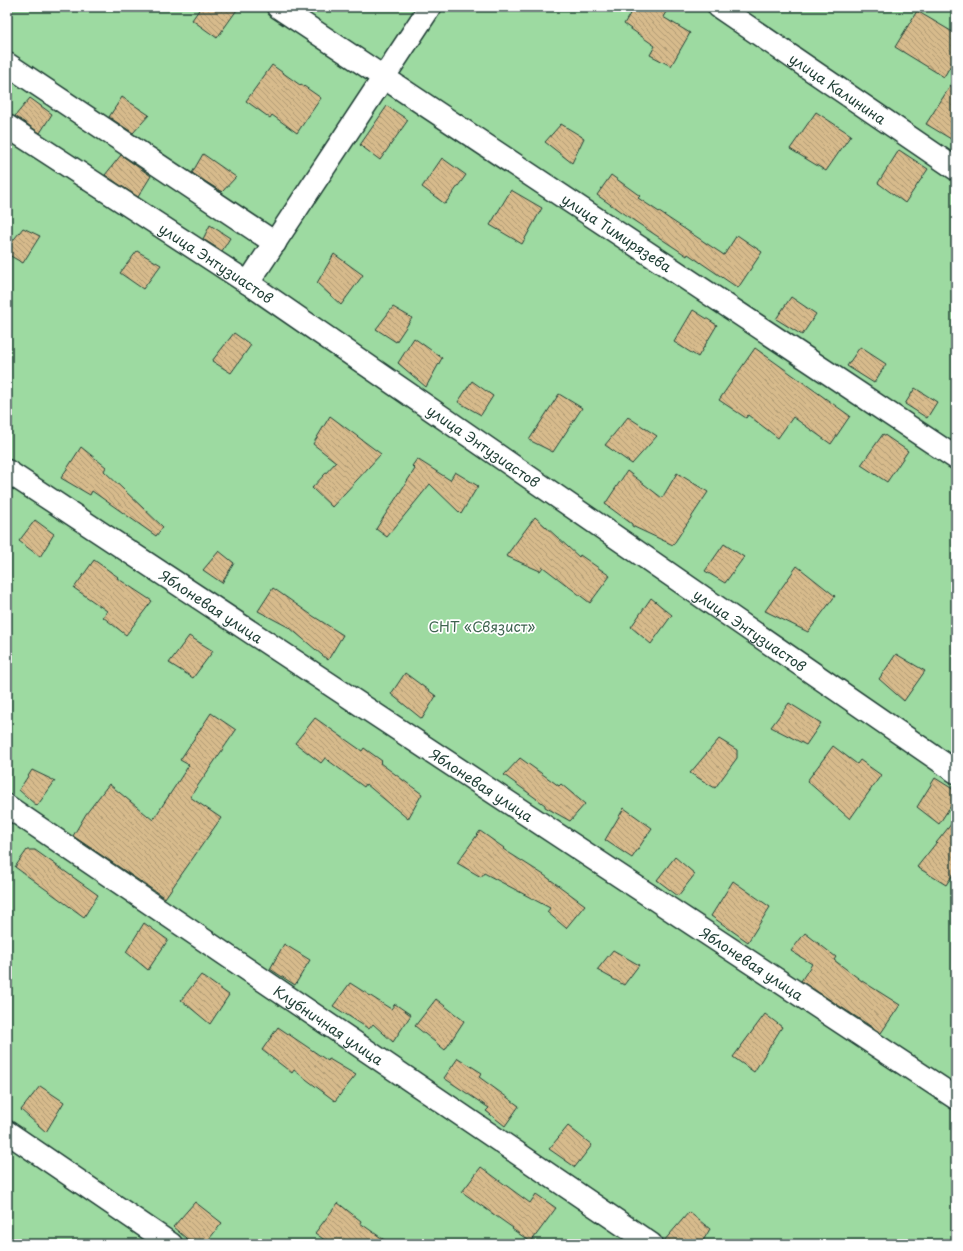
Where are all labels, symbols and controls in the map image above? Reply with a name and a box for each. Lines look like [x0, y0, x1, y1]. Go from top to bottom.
street label: улица Калинина [785, 48, 891, 129]
street label: улица Тимирязева [558, 188, 676, 277]
street label: улица Энтузиастов [155, 217, 278, 308]
street label: улица Энтузиастов [423, 399, 544, 492]
street label: Яблоневая улица [156, 564, 267, 648]
street label: улица Энтузиастов [690, 583, 811, 676]
park label: СНТ «Связист» [429, 616, 535, 637]
street label: Яблоневая улица [426, 743, 538, 827]
street label: Яблоневая улица [696, 921, 808, 1005]
street label: Клубничная улица [269, 980, 388, 1070]

